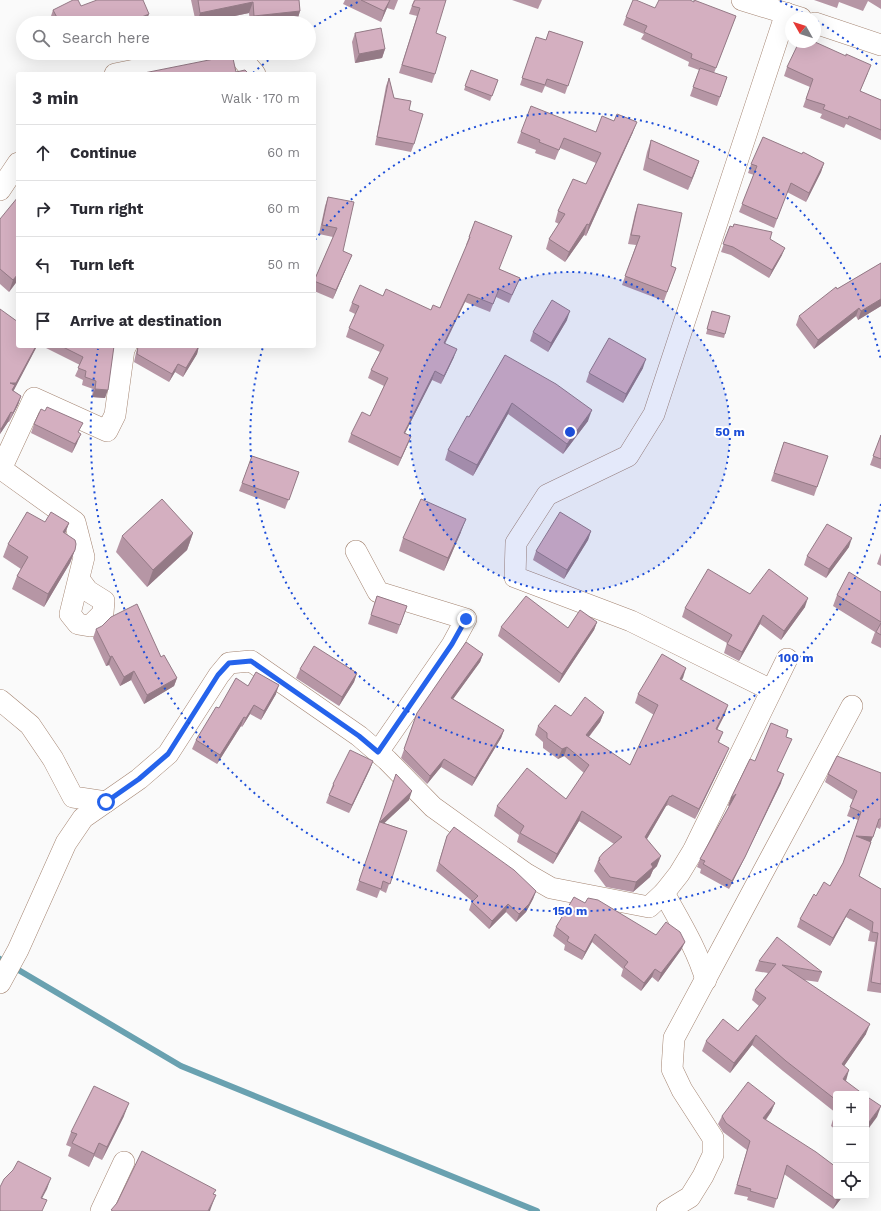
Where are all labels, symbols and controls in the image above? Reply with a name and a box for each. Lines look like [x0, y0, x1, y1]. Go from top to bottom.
north arrow [785, 12, 821, 48]
search box [16, 16, 316, 60]
icon: search [30, 27, 52, 49]
text: Search here [62, 29, 150, 47]
text: 3 min [32, 88, 78, 108]
text: Walk · 170 m [221, 91, 300, 106]
icon: ahead [32, 142, 54, 164]
text: Continue [70, 144, 137, 162]
text: 60 m [267, 145, 300, 160]
icon: right [32, 198, 54, 220]
text: Turn right [70, 200, 143, 218]
text: 60 m [267, 201, 300, 216]
icon: left [32, 254, 54, 276]
text: Turn left [70, 256, 134, 274]
text: 50 m [268, 257, 300, 272]
icon: arrive [32, 310, 54, 332]
text: Arrive at destination [70, 312, 222, 330]
centre of rings [563, 425, 577, 439]
text: 50 m [715, 425, 745, 439]
route end [457, 610, 475, 628]
text: 100 m [778, 651, 814, 665]
route start [97, 793, 115, 811]
text: 150 m [553, 904, 587, 918]
map controls [833, 1091, 869, 1199]
button: + [833, 1091, 869, 1127]
button: − [833, 1127, 869, 1163]
button: locate [833, 1163, 869, 1199]

